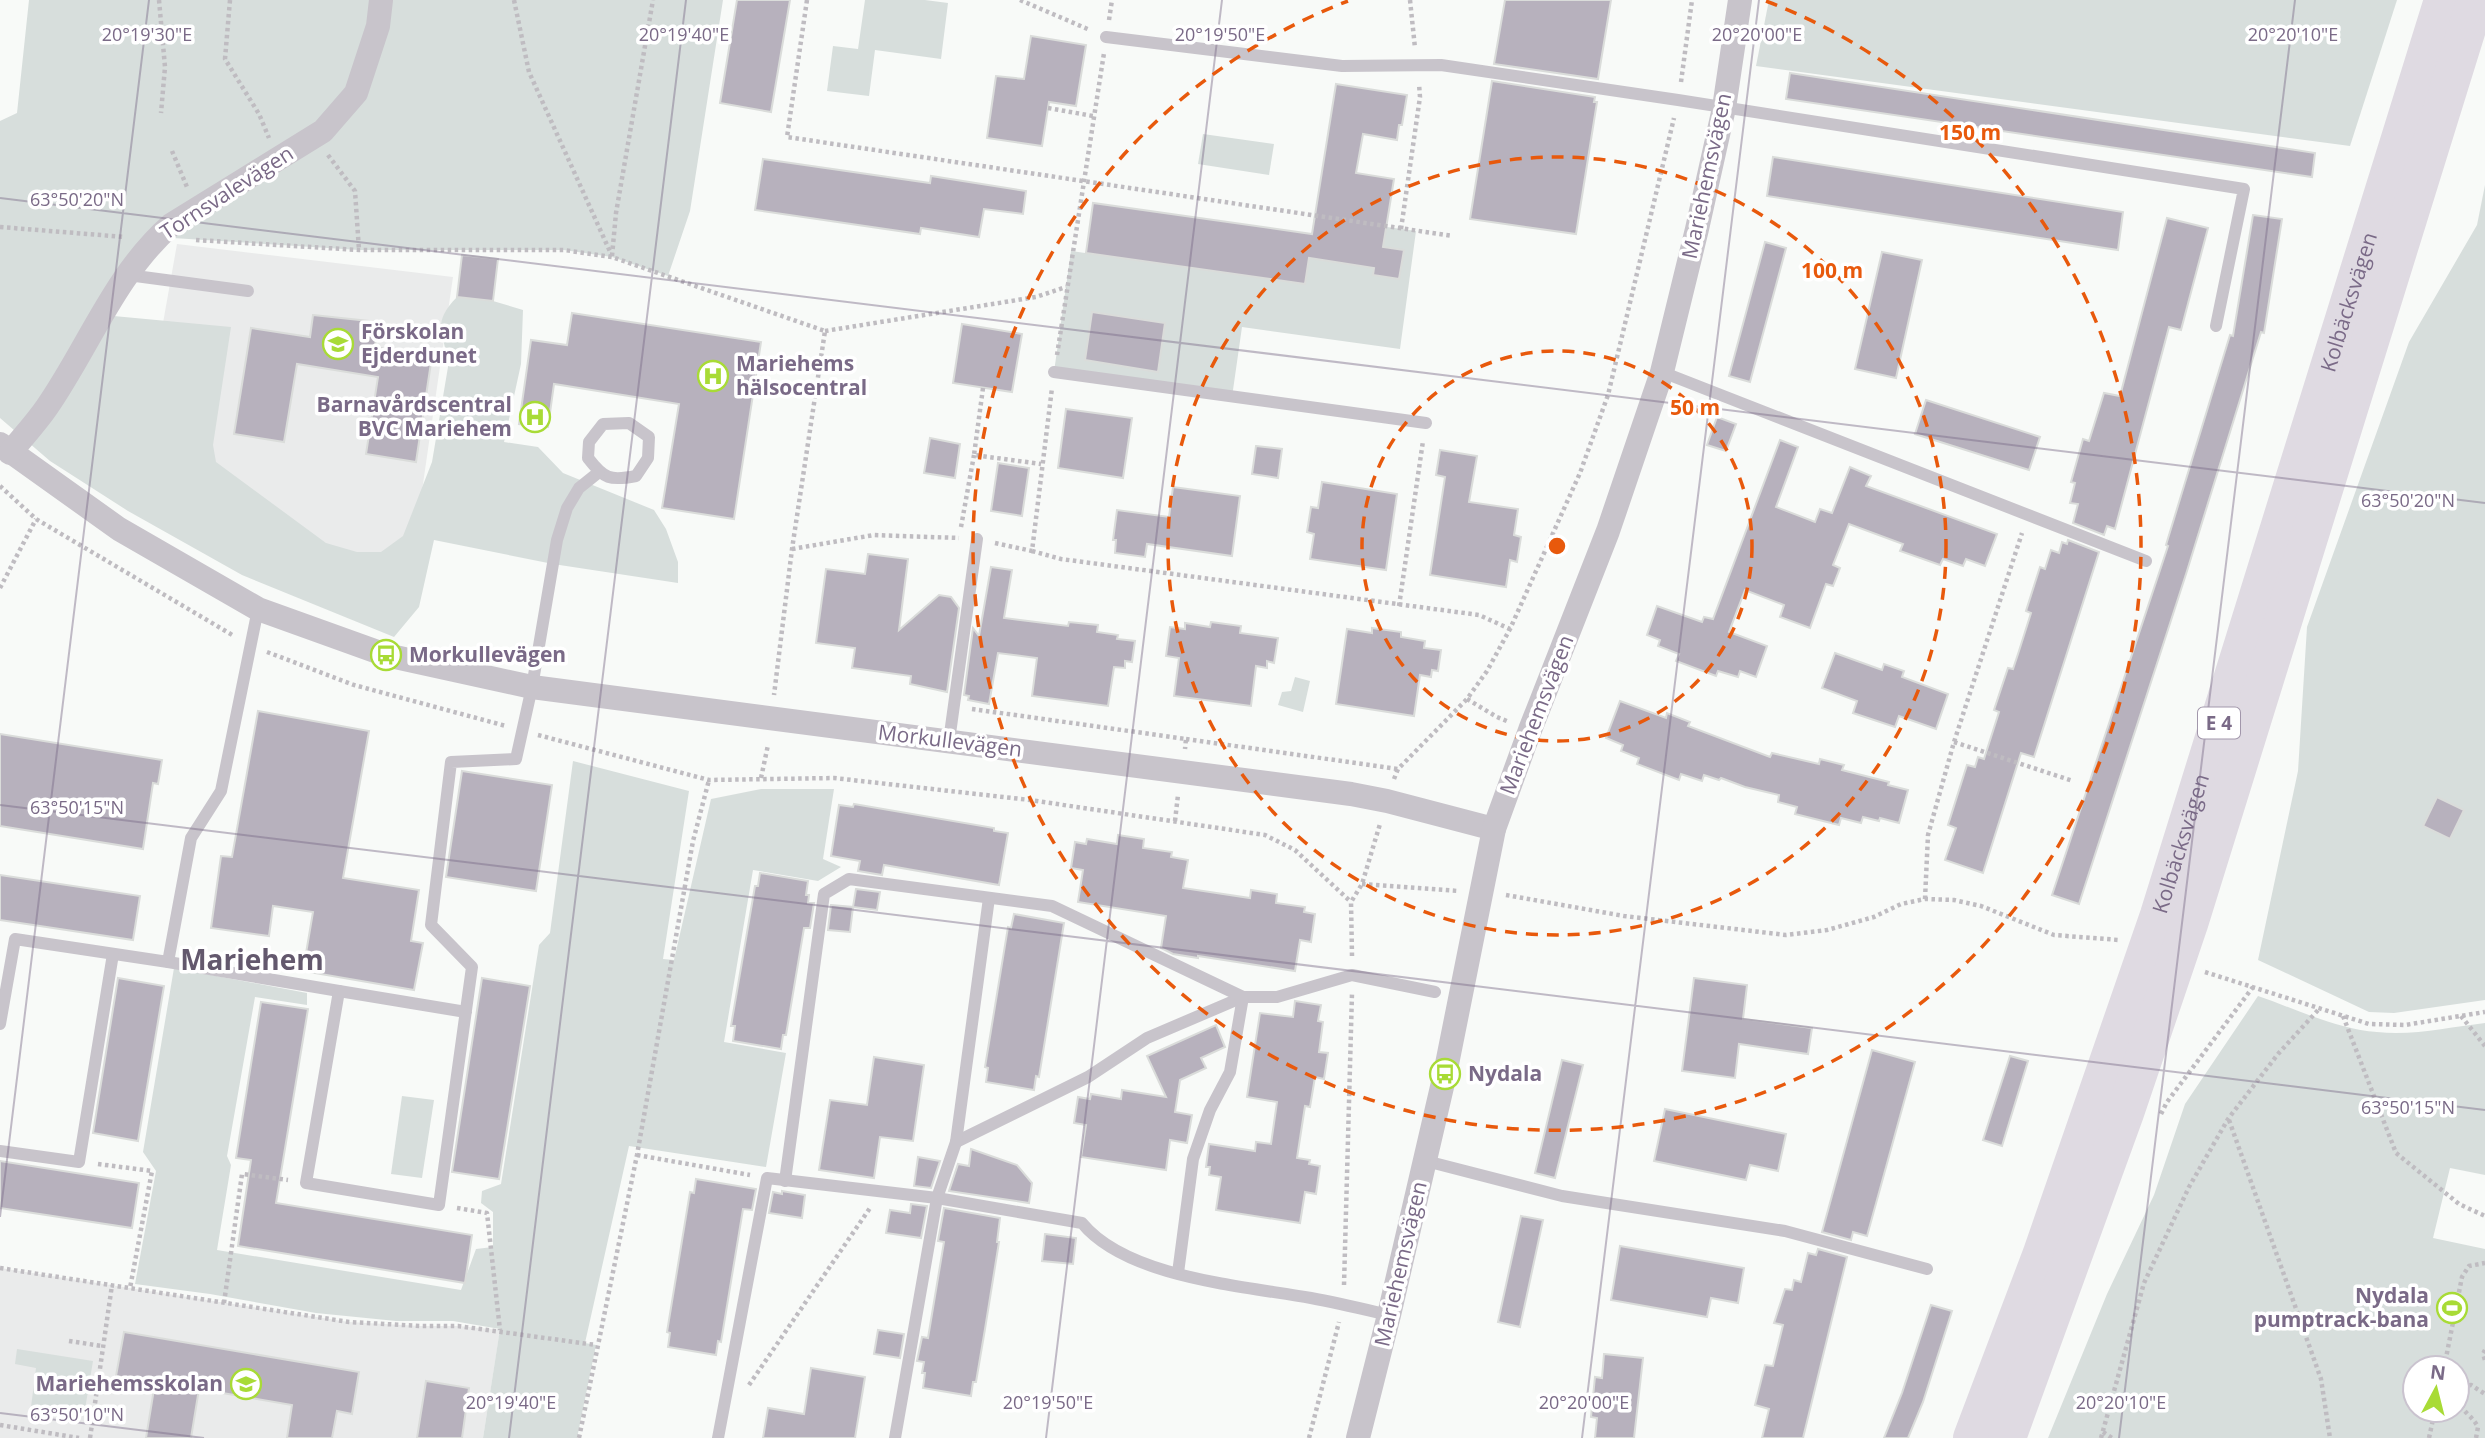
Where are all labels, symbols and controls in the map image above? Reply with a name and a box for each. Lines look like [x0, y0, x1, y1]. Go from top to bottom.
text: 20°19'30"E [102, 22, 192, 46]
text: 20°19'40"E [639, 22, 729, 46]
text: 20°19'50"E [1175, 22, 1265, 46]
text: 20°20'00"E [1712, 22, 1802, 46]
text: 20°20'10"E [2248, 22, 2338, 46]
street label: Mariehemsvägen [1675, 90, 1737, 261]
text: 150 m [1939, 118, 2001, 146]
street label: Tornsvalevägen [155, 139, 298, 246]
text: 63°50'20"N [30, 187, 124, 211]
street label: Kolbäcksvägen [2313, 229, 2383, 375]
text: 100 m [1801, 256, 1863, 284]
place label: Förskolan Ejderdunet [361, 317, 477, 369]
school or university icon: Förskolan Ejderdunet [321, 327, 355, 361]
place label: Mariehems hälsocentral [736, 349, 867, 401]
hospital icon: Mariehems hälsocentral [696, 359, 730, 393]
place label: Barnavårdscentral BVC Mariehem [317, 390, 512, 442]
text: 50 m [1670, 393, 1720, 421]
hospital icon: Barnavårdscentral BVC Mariehem [518, 400, 552, 434]
text: 63°50'20"N [2361, 488, 2455, 512]
centre of rings [1545, 534, 1569, 558]
street label: Mariehemsvägen [1493, 631, 1579, 798]
bus stop icon: Morkullevägen [369, 638, 403, 672]
place label: Morkullevägen [409, 640, 566, 668]
road number: E 4 [2198, 708, 2240, 738]
street label: Morkullevägen [877, 717, 1024, 763]
street label: Kolbäcksvägen [2145, 770, 2215, 917]
text: 63°50'15"N [30, 795, 124, 819]
district label: Mariehem [180, 940, 324, 978]
bus stop icon: Nydala [1428, 1057, 1462, 1091]
place label: Nydala [1468, 1059, 1542, 1087]
text: 63°50'15"N [2361, 1095, 2455, 1119]
street label: Mariehemsvägen [1367, 1178, 1433, 1349]
place label: Nydala pumptrack-bana [2254, 1281, 2429, 1333]
sports icon: Nydala pumptrack-bana [2435, 1291, 2469, 1325]
north arrow [2401, 1354, 2471, 1424]
text: N [2429, 1358, 2447, 1386]
school or university icon: Mariehemsskolan [229, 1367, 263, 1401]
place label: Mariehemsskolan [36, 1369, 223, 1397]
text: 20°19'40"E [466, 1390, 556, 1414]
text: 20°19'50"E [1003, 1390, 1093, 1414]
text: 20°20'00"E [1539, 1390, 1629, 1414]
text: 20°20'10"E [2076, 1390, 2166, 1414]
text: 63°50'10"N [30, 1402, 124, 1426]

